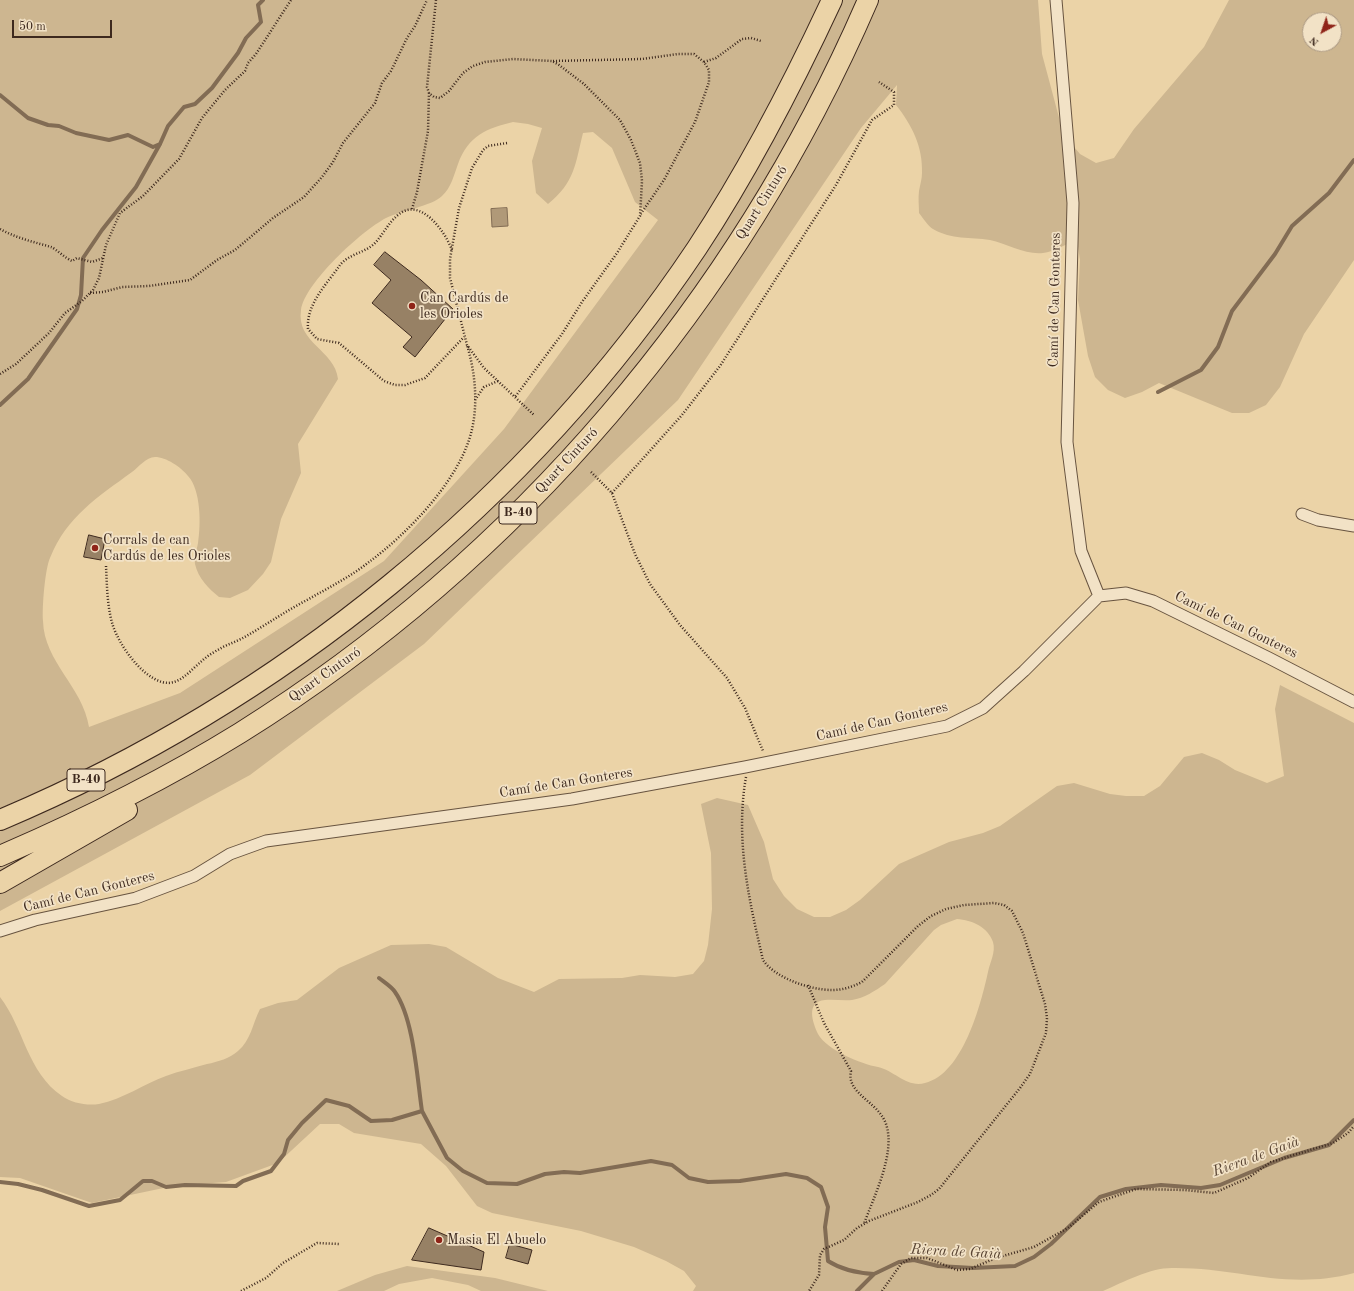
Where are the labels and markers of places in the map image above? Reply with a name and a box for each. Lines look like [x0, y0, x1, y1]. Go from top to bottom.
place label: Can Cardús de les Orioles [420, 290, 508, 322]
marker: Can Cardús de les Orioles [407, 301, 417, 311]
place label: Corrals de can Cardús de les Orioles [103, 532, 230, 564]
marker: Corrals de can Cardús de les Orioles [90, 543, 100, 553]
place label: Masia El Abuelo [447, 1232, 546, 1248]
marker: Masia El Abuelo [434, 1235, 444, 1245]

